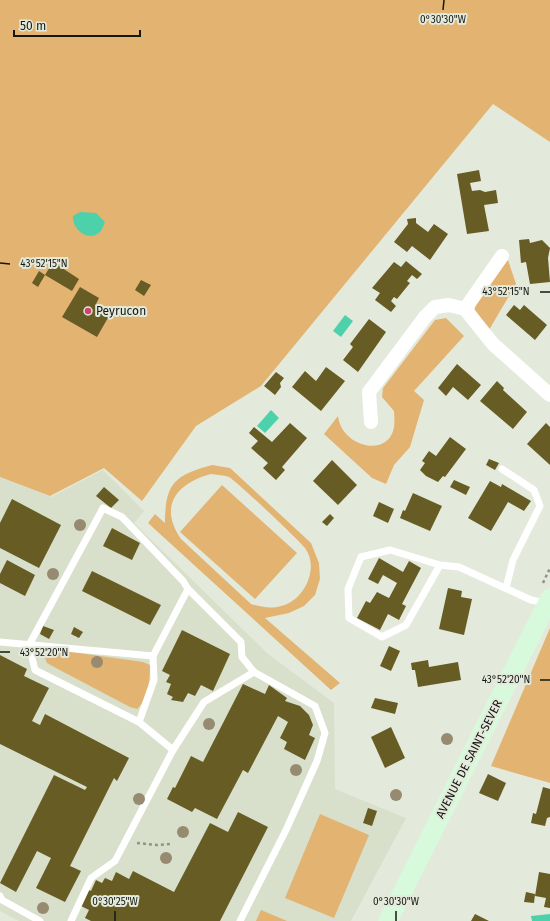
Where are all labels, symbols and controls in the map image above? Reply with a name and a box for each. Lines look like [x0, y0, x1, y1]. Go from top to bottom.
scale bar [14, 12, 140, 38]
text: 0°30'30"W [420, 14, 467, 26]
text: 50 m [20, 19, 46, 33]
text: 43°52'15"N [20, 258, 68, 270]
text: 43°52'15"N [482, 286, 530, 298]
place label: Peyrucon [96, 304, 146, 318]
marker: Peyrucon [83, 306, 93, 316]
text: 43°52'20"N [20, 647, 68, 659]
text: 43°52'20"N [482, 674, 530, 686]
street label: AVENUE DE SAINT-SEVER [433, 697, 505, 821]
text: 0°30'25"W [92, 896, 138, 908]
text: 0°30'30"W [373, 896, 420, 908]

